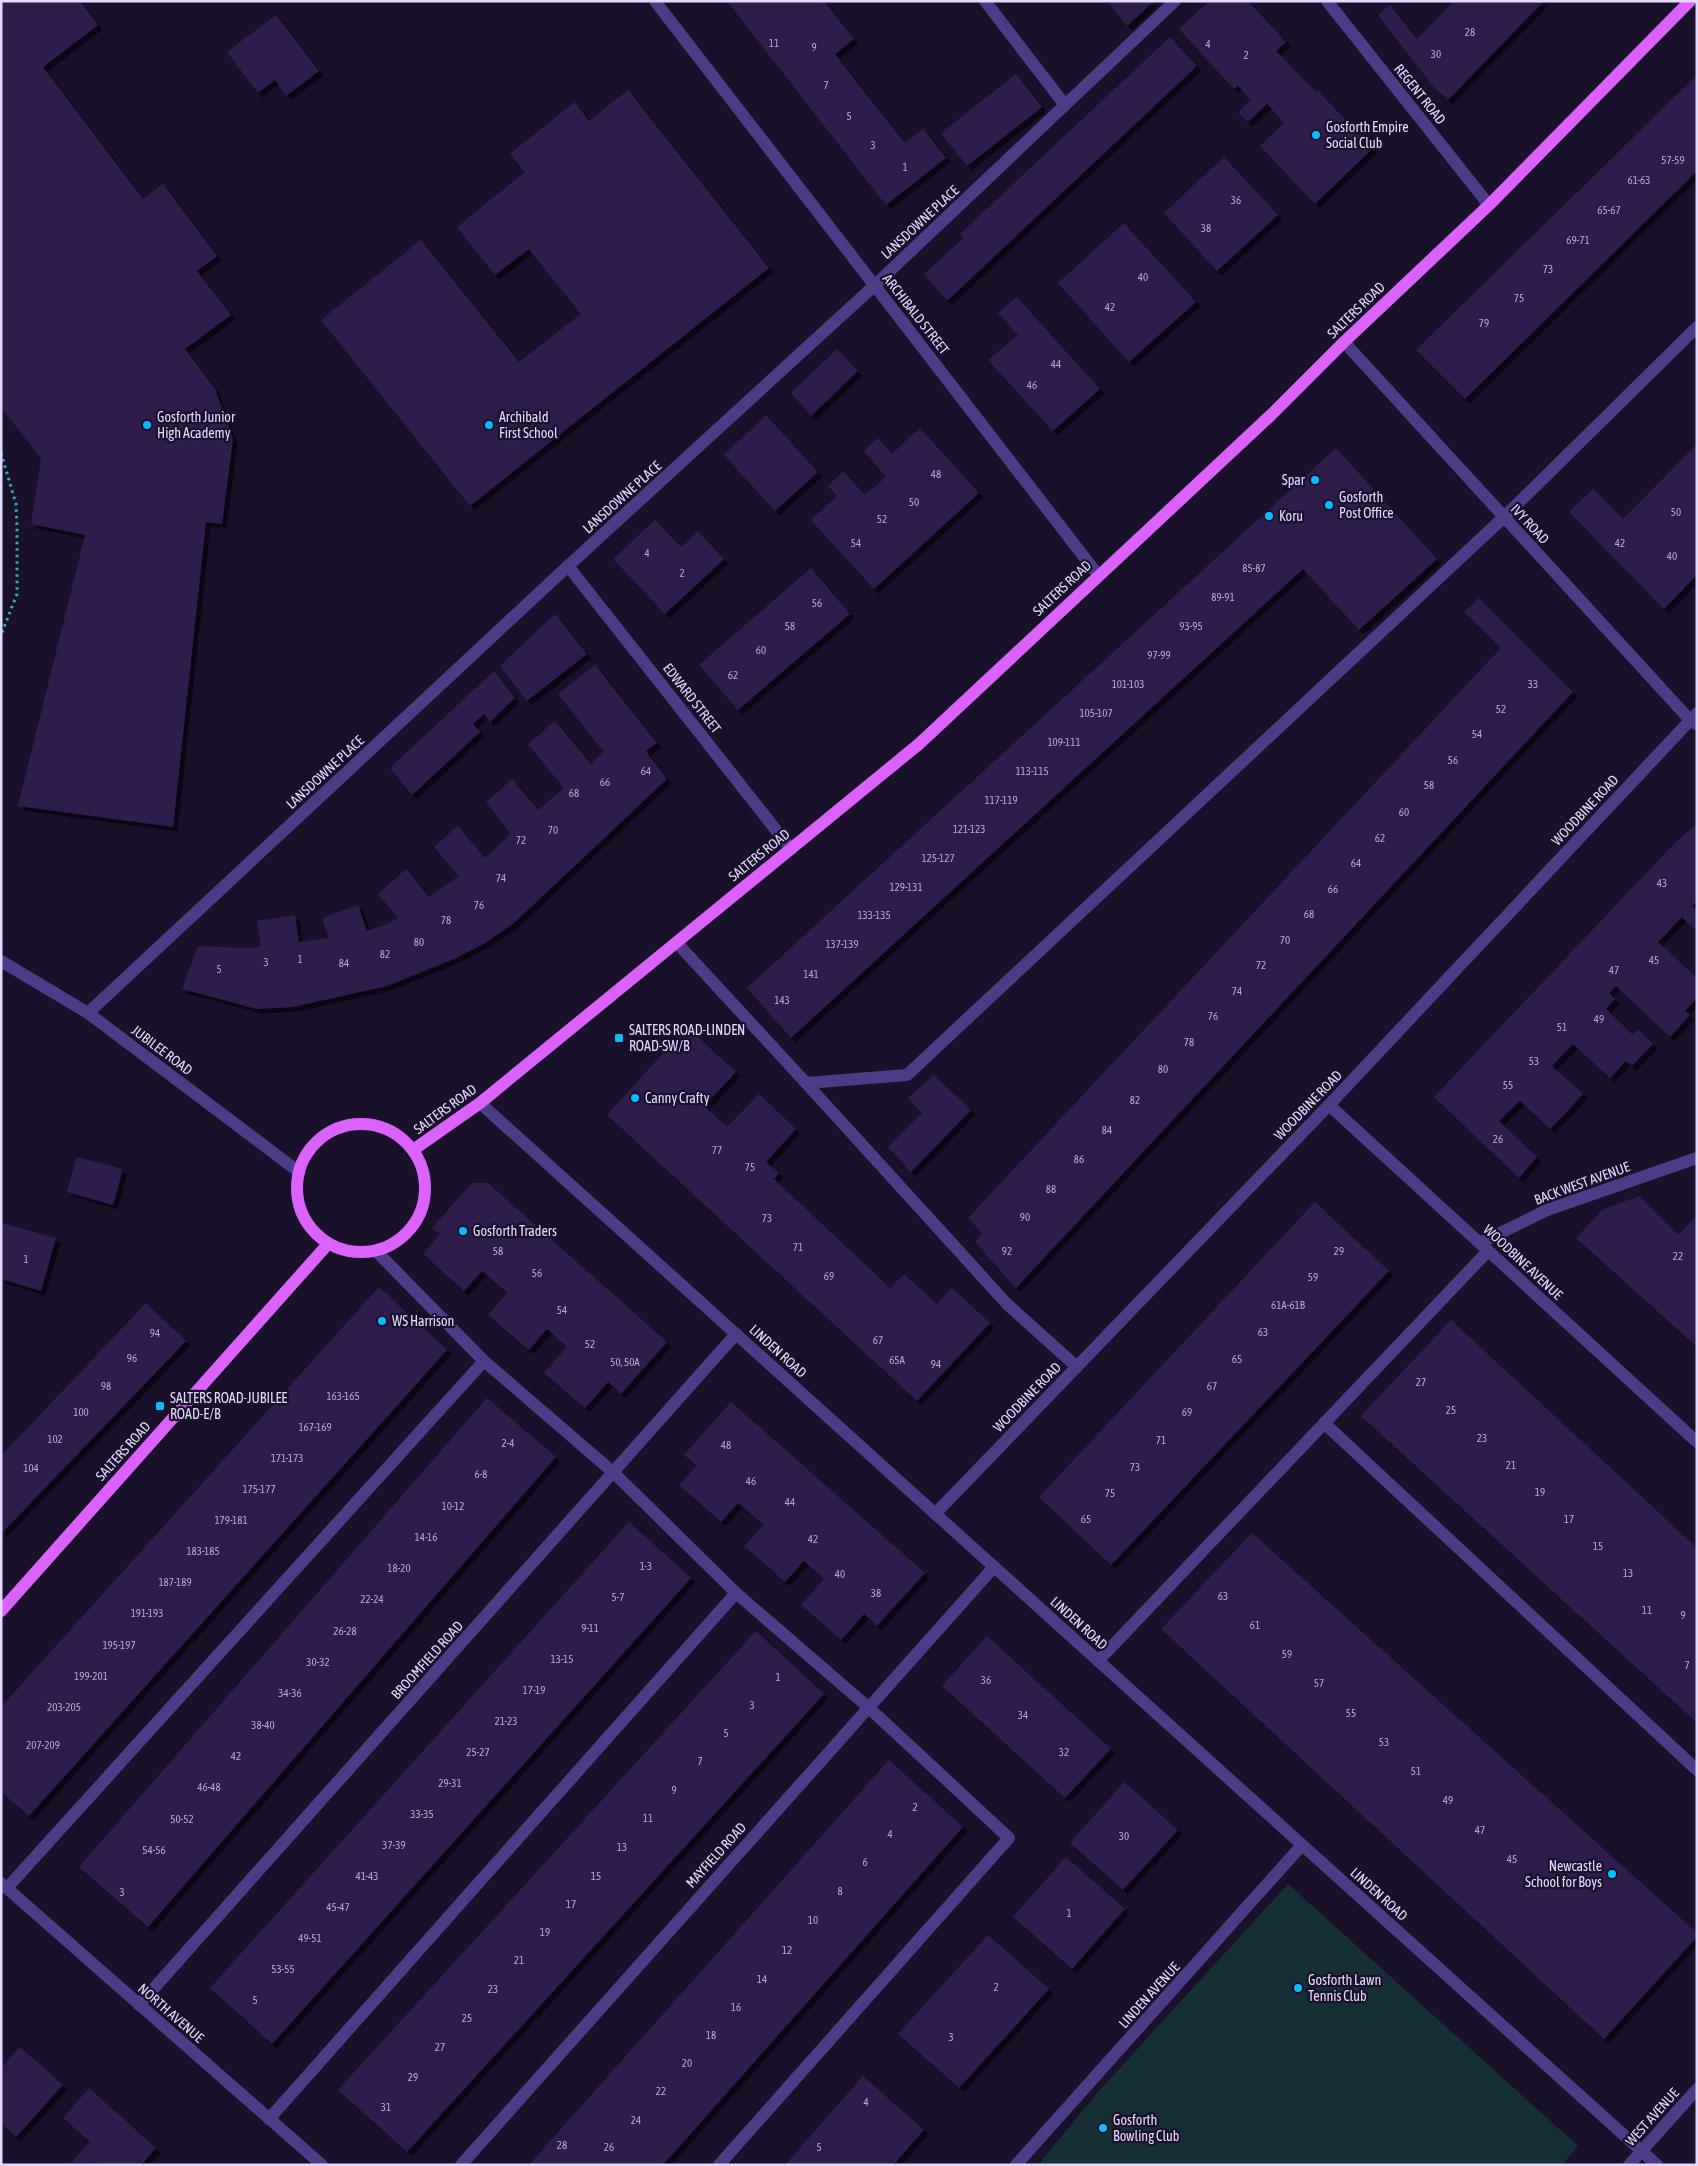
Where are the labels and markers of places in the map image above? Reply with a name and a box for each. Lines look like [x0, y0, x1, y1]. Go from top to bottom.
place label: Gosforth Empire Social Club [1326, 119, 1409, 151]
marker: Gosforth Empire Social Club [1310, 129, 1322, 141]
place label: Gosforth Junior High Academy [157, 409, 236, 441]
place label: Archibald First School [499, 409, 558, 441]
marker: Gosforth Junior High Academy [141, 419, 153, 431]
marker: Archibald First School [483, 419, 495, 431]
place label: Spar [1282, 472, 1306, 488]
marker: Spar [1309, 474, 1321, 486]
place label: Gosforth Post Office [1339, 489, 1394, 521]
marker: Gosforth Post Office [1323, 499, 1335, 511]
place label: Koru [1279, 508, 1303, 524]
marker: Koru [1263, 510, 1275, 522]
place label: SALTERS ROAD-LINDEN ROAD-SW/B [629, 1022, 745, 1054]
marker: SALTERS ROAD-LINDEN ROAD-SW/B [613, 1032, 625, 1044]
place label: Canny Crafty [645, 1090, 710, 1106]
marker: Canny Crafty [629, 1092, 641, 1104]
place label: Gosforth Traders [473, 1223, 557, 1239]
marker: Gosforth Traders [457, 1225, 469, 1237]
place label: WS Harrison [392, 1313, 454, 1329]
marker: WS Harrison [376, 1315, 388, 1327]
place label: SALTERS ROAD-JUBILEE ROAD-E/B [170, 1390, 287, 1422]
marker: SALTERS ROAD-JUBILEE ROAD-E/B [154, 1400, 166, 1412]
place label: Newcastle School for Boys [1525, 1858, 1602, 1890]
marker: Newcastle School for Boys [1606, 1868, 1618, 1880]
place label: Gosforth Lawn Tennis Club [1308, 1972, 1381, 2004]
marker: Gosforth Lawn Tennis Club [1292, 1982, 1304, 1994]
place label: Gosforth Bowling Club [1113, 2112, 1180, 2144]
marker: Gosforth Bowling Club [1097, 2122, 1109, 2134]

